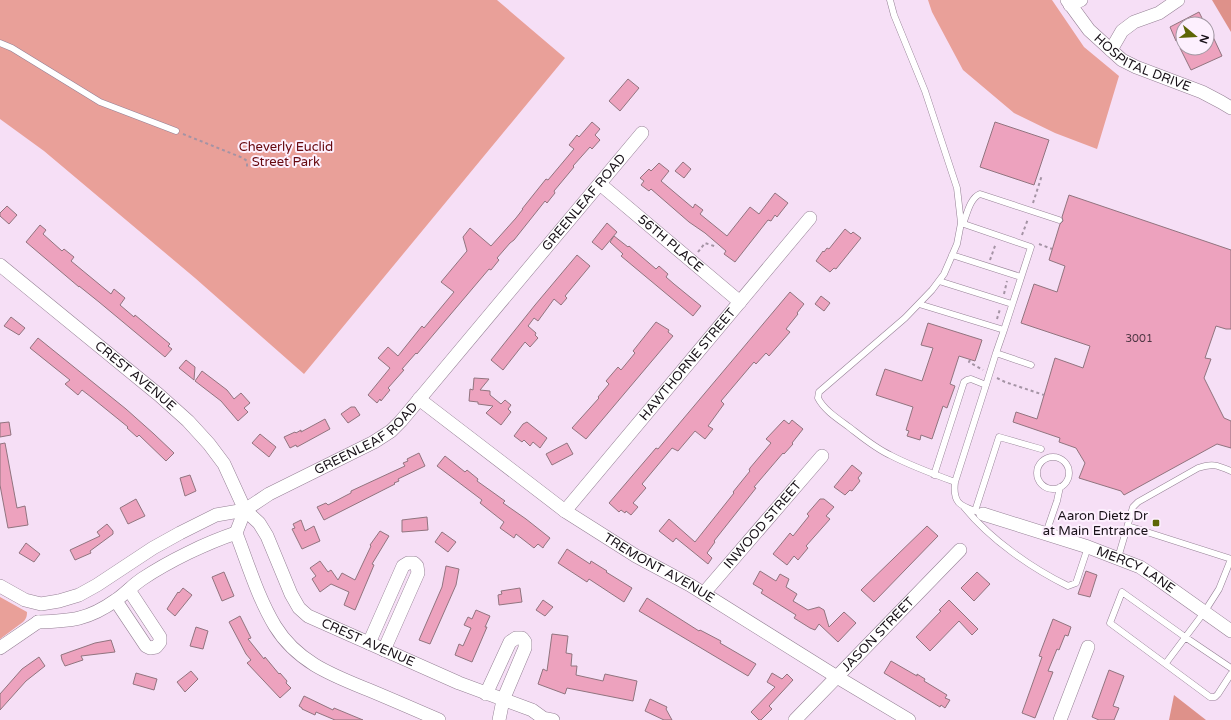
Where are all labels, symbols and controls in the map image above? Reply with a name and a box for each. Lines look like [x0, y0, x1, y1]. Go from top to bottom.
north arrow [1175, 16, 1215, 56]
street label: HOSPITAL DRIVE [1091, 30, 1193, 95]
text: N [1196, 33, 1212, 45]
park label: Cheverly Euclid Street Park [239, 139, 333, 170]
street label: GREENLEAF ROAD [539, 150, 629, 254]
street label: 56TH PLACE [634, 211, 706, 275]
street label: HAWTHORNE STREET [636, 305, 739, 424]
house number: 3001 [1125, 332, 1153, 345]
street label: CREST AVENUE [92, 338, 179, 414]
street label: GREENLEAF ROAD [312, 399, 421, 478]
street label: INWOOD STREET [721, 478, 805, 572]
place label: Aaron Dietz Dr at Main Entrance [1043, 508, 1148, 539]
marker: Aaron Dietz Dr at Main Entrance [1151, 518, 1161, 528]
street label: TREMONT AVENUE [601, 530, 717, 606]
street label: MERCY LANE [1094, 543, 1178, 597]
street label: JASON STREET [838, 594, 918, 675]
street label: CREST AVENUE [319, 615, 417, 670]

